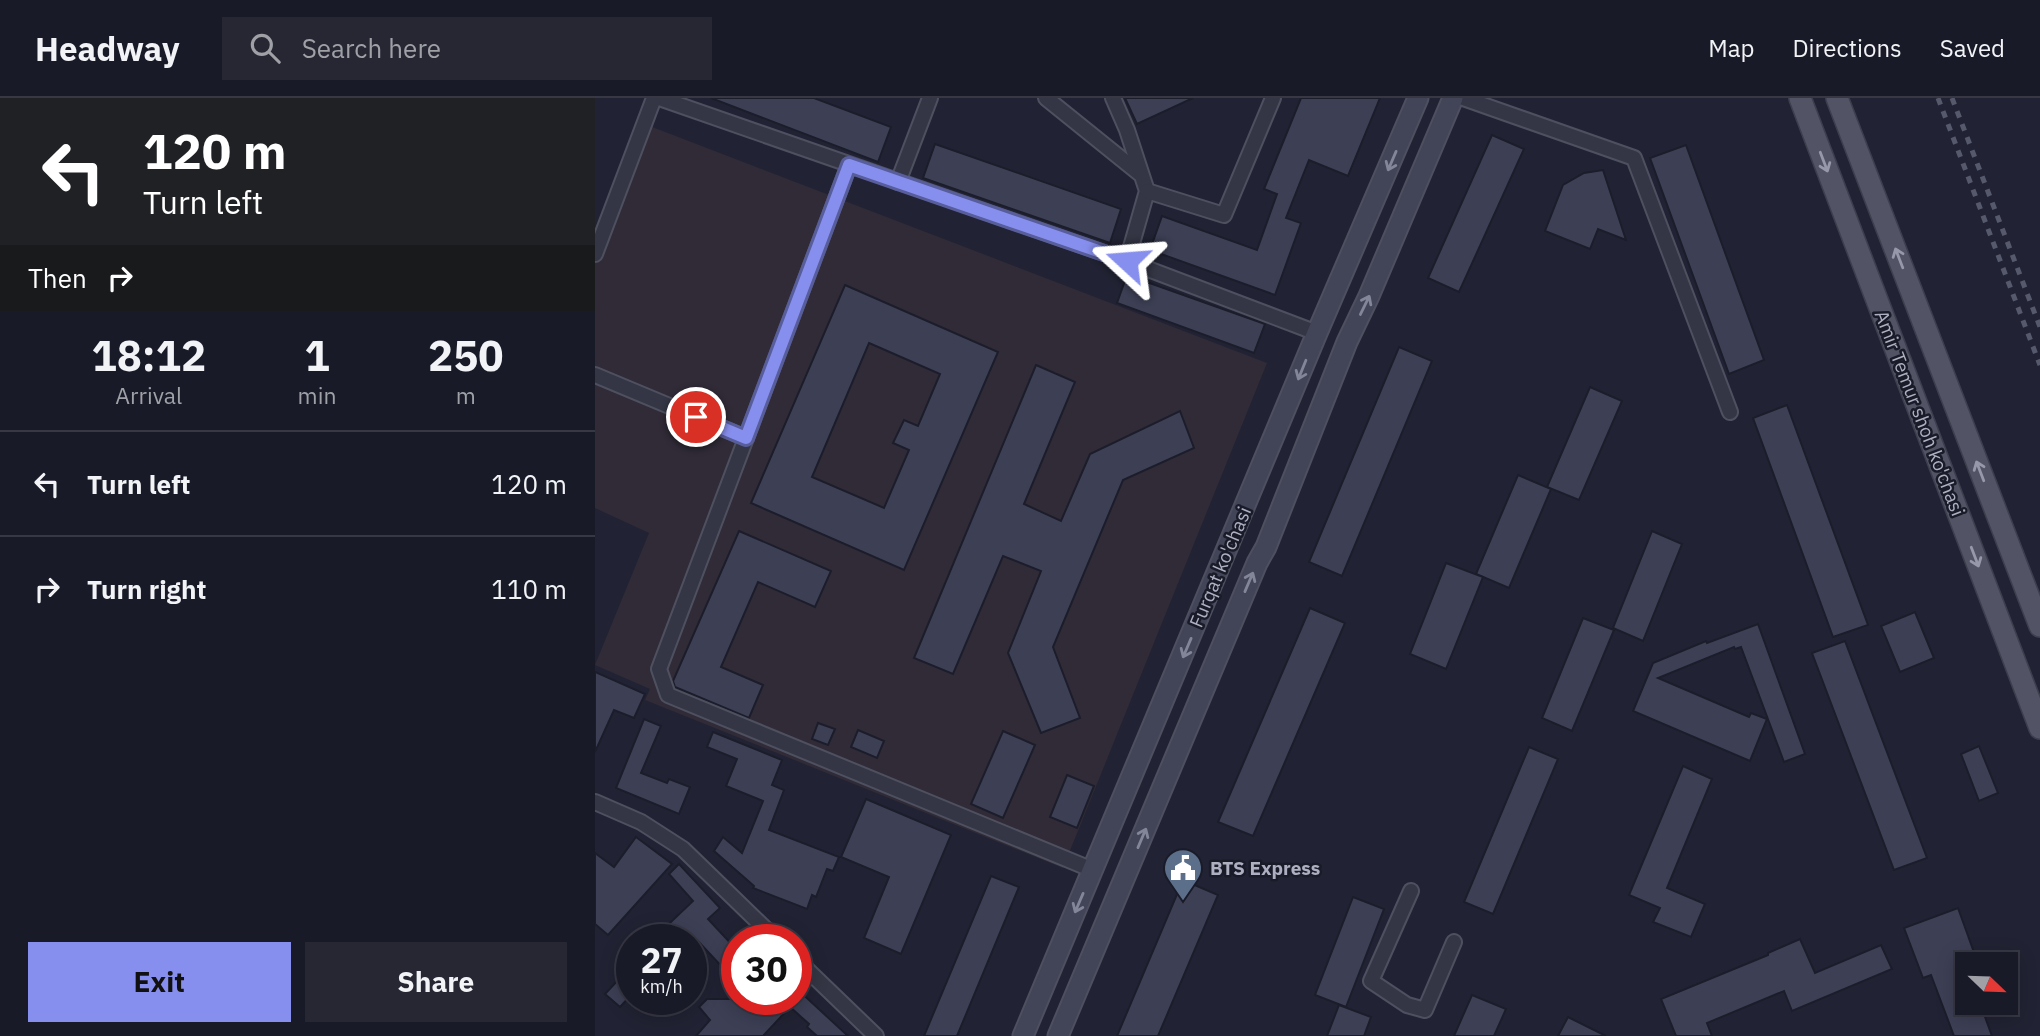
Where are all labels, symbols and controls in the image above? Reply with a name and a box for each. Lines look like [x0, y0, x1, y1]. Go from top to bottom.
search box [222, 17, 712, 80]
text: Headway [35, 27, 180, 70]
icon: search [246, 29, 284, 67]
text: Search here [302, 31, 441, 65]
text: Map [1708, 32, 1754, 64]
text: Directions [1792, 32, 1902, 64]
text: Saved [1940, 32, 2005, 64]
text: 120 m [143, 119, 287, 182]
icon: left [28, 126, 119, 217]
one-way arrow [1385, 150, 1398, 171]
one-way arrow [1818, 150, 1831, 172]
text: Turn left [143, 181, 263, 223]
position arrow [1090, 224, 1164, 298]
one-way arrow [1892, 248, 1904, 270]
icon: right [101, 259, 139, 297]
text: Then [28, 261, 87, 295]
one-way arrow [1358, 295, 1372, 316]
street label: Amir Temur shoh ko'chasi [1870, 307, 1970, 519]
text: 18:12 [91, 328, 206, 383]
text: 1 [304, 328, 330, 383]
text: 250 [428, 328, 504, 383]
one-way arrow [1295, 358, 1308, 380]
text: Arrival [115, 380, 182, 410]
text: min [298, 380, 336, 410]
text: m [456, 380, 476, 410]
pin [666, 387, 726, 447]
icon: arrive [677, 398, 715, 436]
one-way arrow [1973, 460, 1986, 482]
icon: left [28, 465, 66, 503]
text: Turn left [87, 467, 190, 501]
text: 120 m [491, 467, 567, 501]
street label: Furqat ko'chasi [1184, 503, 1256, 631]
one-way arrow [1969, 546, 1982, 568]
icon: right [28, 570, 66, 608]
text: Turn right [87, 572, 206, 606]
text: 110 m [491, 572, 567, 606]
one-way arrow [1243, 572, 1256, 594]
one-way arrow [1179, 637, 1192, 658]
one-way arrow [1136, 827, 1149, 849]
public building icon: BTS Express [1162, 847, 1204, 902]
place label: BTS Express [1210, 856, 1320, 880]
one-way arrow [1072, 891, 1085, 913]
speed limit sign: 30 [721, 924, 812, 1015]
text: 27 [640, 937, 683, 983]
button: Exit [28, 942, 291, 1022]
button: Share [305, 942, 567, 1022]
north arrow [1955, 952, 2018, 1015]
map controls [1955, 952, 2018, 1015]
text: km/h [640, 975, 683, 998]

